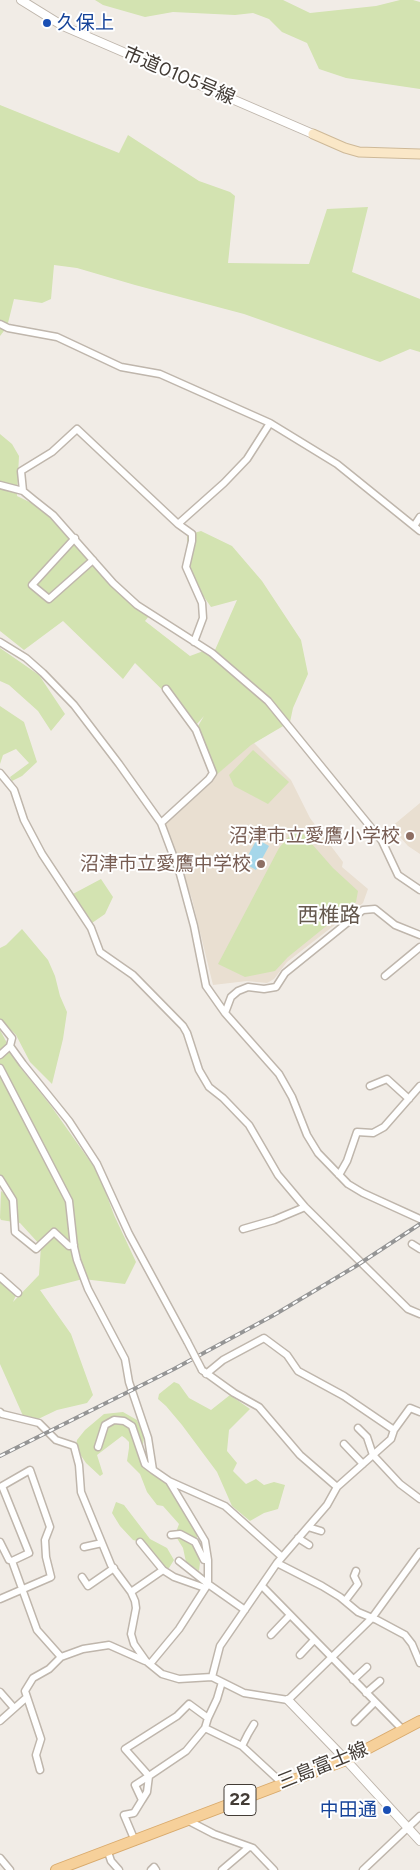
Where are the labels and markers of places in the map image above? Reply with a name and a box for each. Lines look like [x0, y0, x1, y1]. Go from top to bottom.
place label: 久保上 [57, 12, 114, 34]
marker: 久保上 [41, 17, 53, 29]
place label: 沼津市立愛鷹小学校 [229, 825, 400, 847]
marker: 沼津市立愛鷹小学校 [404, 830, 416, 842]
place label: 沼津市立愛鷹中学校 [80, 853, 251, 875]
marker: 沼津市立愛鷹中学校 [255, 858, 267, 870]
place label: 中田通 [320, 1799, 377, 1821]
marker: 中田通 [381, 1804, 393, 1816]

